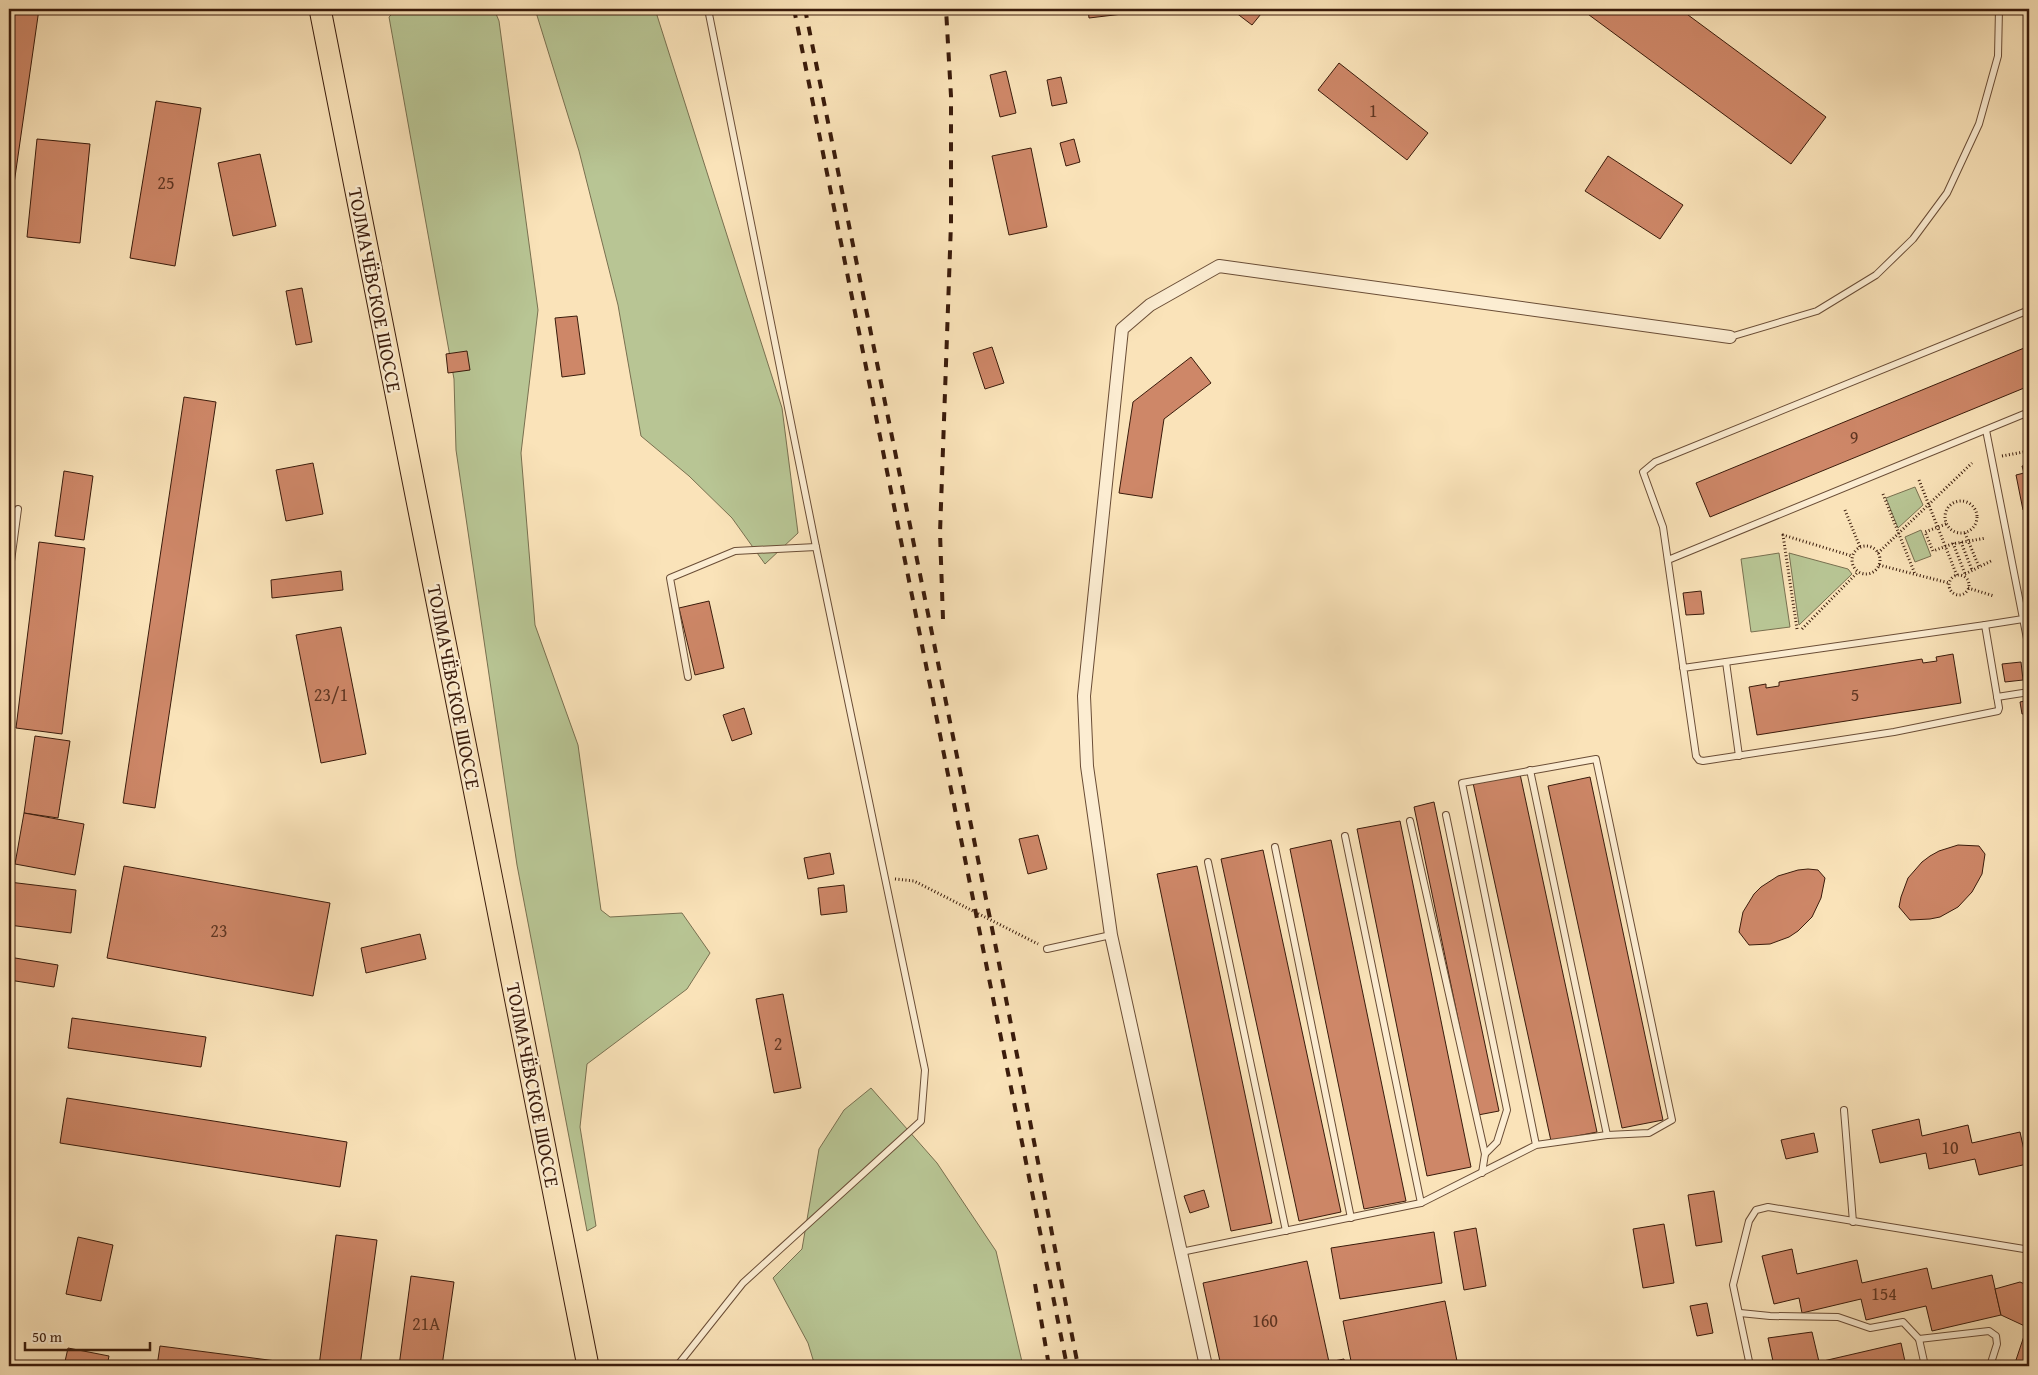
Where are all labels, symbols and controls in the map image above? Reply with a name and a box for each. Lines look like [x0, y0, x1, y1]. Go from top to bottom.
house number: 1 [1369, 97, 1377, 124]
house number: 25 [157, 169, 175, 196]
street label: ТОЛМАЧЁВСКОЕ ШОССЕ [341, 185, 410, 395]
house number: 9 [1850, 424, 1858, 451]
street label: ТОЛМАЧЁВСКОЕ ШОССЕ [420, 582, 489, 792]
house number: 23/1 [314, 681, 348, 708]
house number: 5 [1851, 681, 1859, 708]
house number: 23 [210, 917, 228, 944]
street label: ТОЛМАЧЁВСКОЕ ШОССЕ [499, 980, 568, 1190]
house number: 2 [774, 1030, 782, 1057]
house number: 10 [1941, 1134, 1959, 1161]
house number: 154 [1871, 1280, 1897, 1307]
house number: 160 [1252, 1307, 1278, 1334]
house number: 21А [412, 1310, 440, 1337]
scale bar [25, 1320, 150, 1352]
text: 50 m [32, 1326, 63, 1347]

